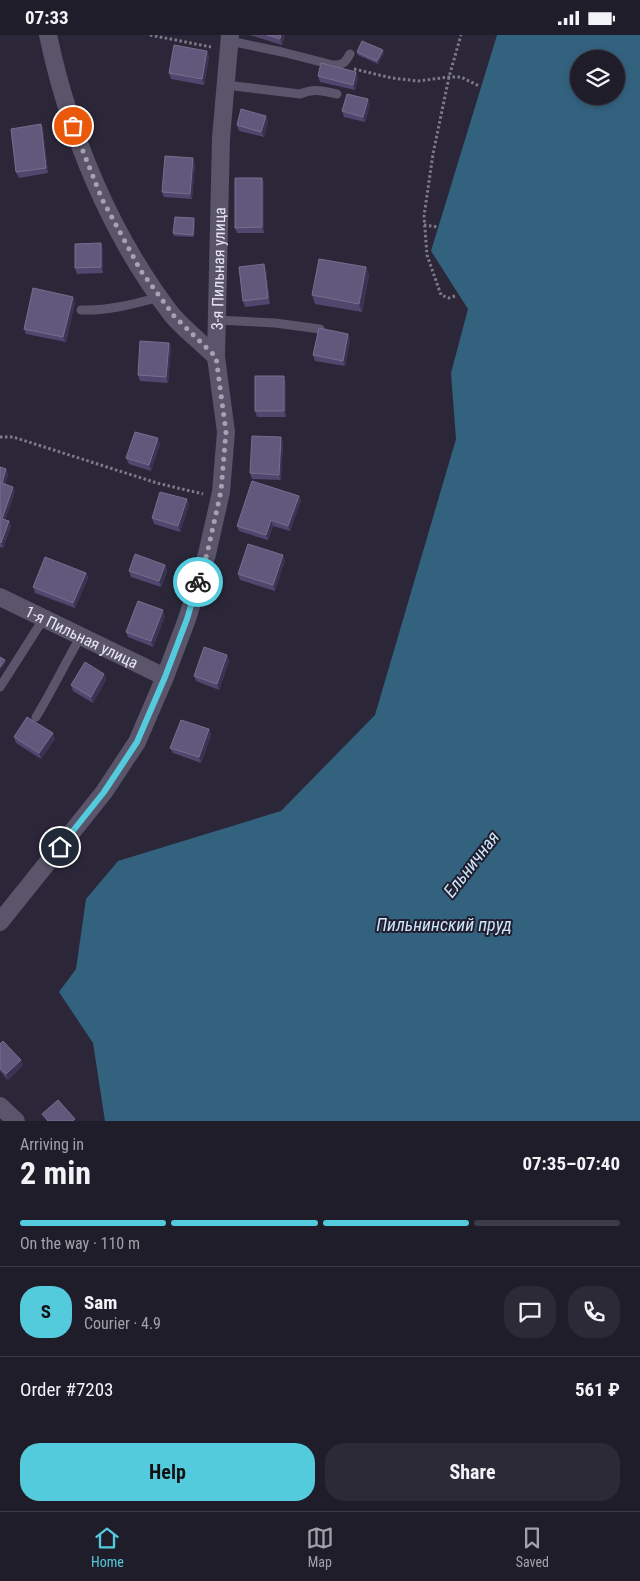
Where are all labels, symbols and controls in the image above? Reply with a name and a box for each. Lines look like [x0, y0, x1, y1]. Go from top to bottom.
text: 07:33 [25, 6, 69, 29]
map controls [570, 50, 625, 105]
button: layers [570, 50, 625, 105]
pin [52, 105, 94, 147]
icon: bag [59, 112, 87, 140]
street label: 3-я Пильная улица [207, 207, 229, 330]
courier [173, 557, 223, 607]
icon: bike [184, 568, 212, 596]
street label: 1-я Пильная улица [22, 601, 141, 672]
pin [39, 826, 81, 868]
water label: Ельничная [439, 827, 503, 901]
icon: home [46, 833, 74, 861]
water label: Пильнинский пруд [376, 914, 512, 935]
text: Arriving in [20, 1135, 84, 1154]
text: 07:35–07:40 [522, 1152, 620, 1175]
text: 2 min [20, 1154, 91, 1192]
text: On the way · 110 m [20, 1234, 140, 1253]
button: chat [504, 1286, 556, 1338]
button: phone [568, 1286, 620, 1338]
text: Sam [84, 1291, 117, 1314]
text: S [41, 1300, 51, 1323]
text: Courier · 4.9 [84, 1314, 161, 1333]
text: Order #7203 [20, 1378, 113, 1401]
text: 561 ₽ [575, 1378, 620, 1401]
button: Help [20, 1443, 315, 1501]
button: Share [325, 1443, 620, 1501]
tab: Home [91, 1524, 124, 1570]
tab: Map [306, 1524, 334, 1570]
tab: Saved [516, 1524, 549, 1570]

